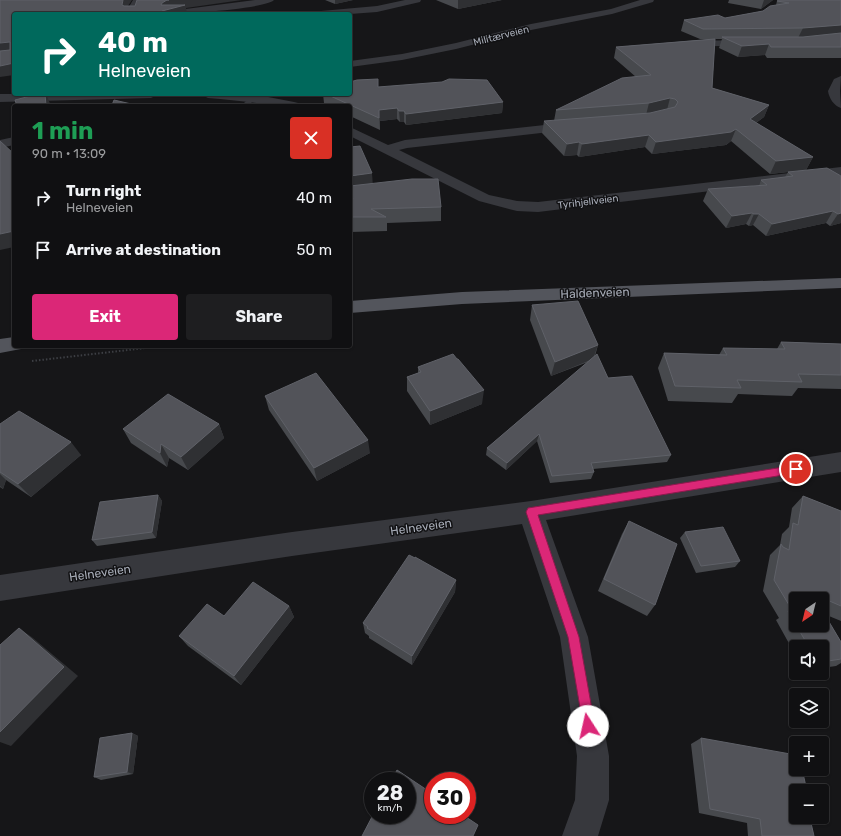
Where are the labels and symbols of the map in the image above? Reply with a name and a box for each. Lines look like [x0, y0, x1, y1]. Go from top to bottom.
street label: Militærveien [472, 23, 530, 49]
street label: Tyrihjellveien [557, 192, 619, 212]
street label: Haldenveien [560, 285, 630, 301]
pin [779, 452, 813, 486]
street label: Helneveien [389, 516, 453, 538]
street label: Helneveien [68, 562, 132, 584]
north arrow [789, 592, 829, 632]
position arrow [567, 705, 609, 747]
speed limit sign: 30 [424, 772, 476, 824]

